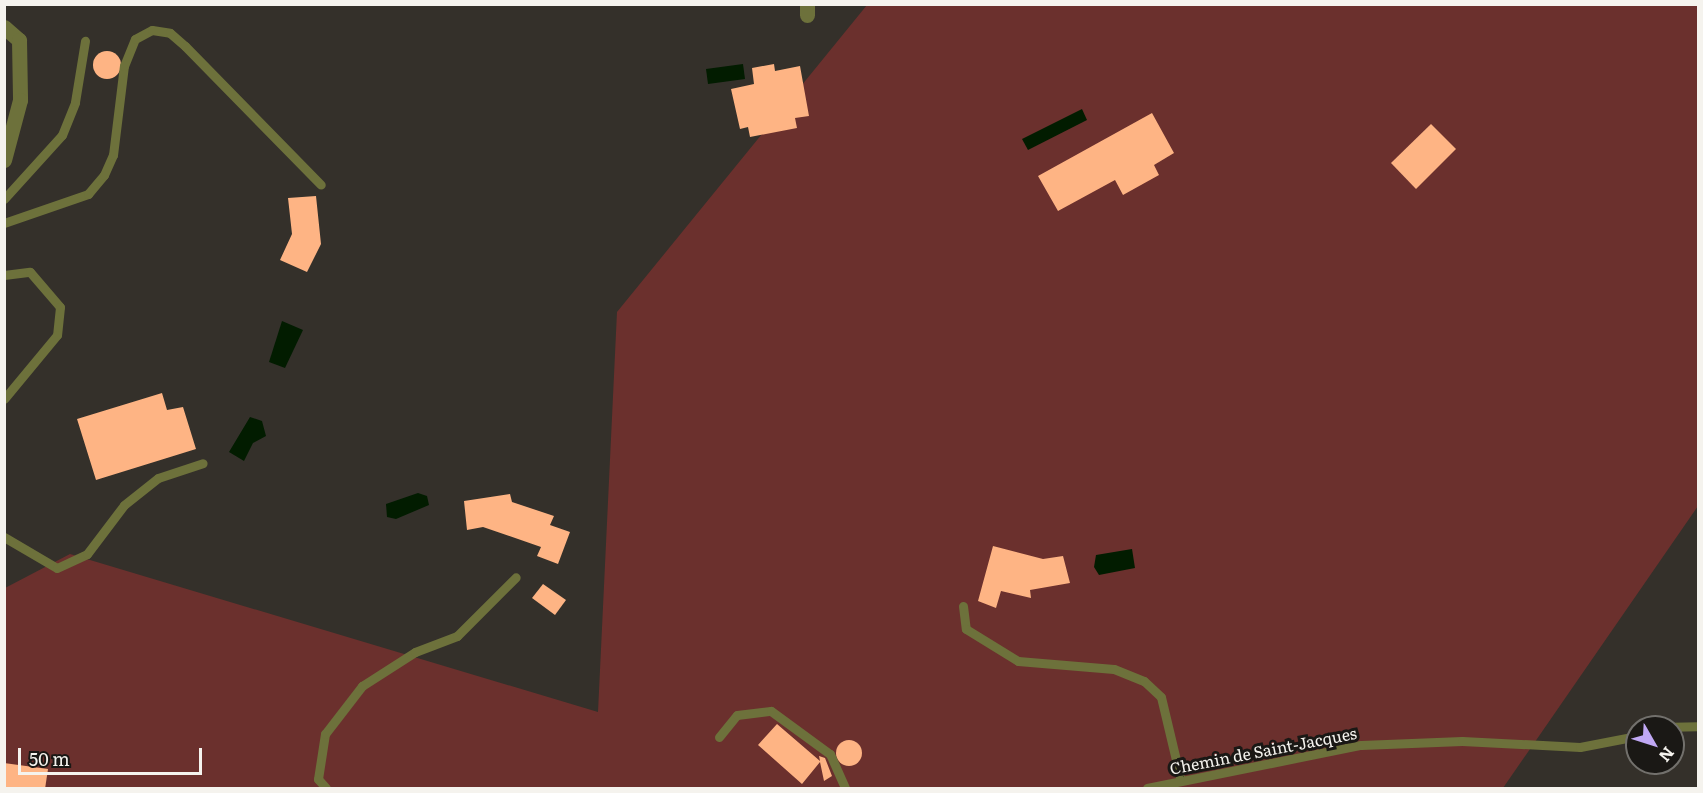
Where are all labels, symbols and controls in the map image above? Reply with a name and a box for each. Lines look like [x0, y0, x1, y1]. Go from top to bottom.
north arrow [1625, 715, 1685, 775]
street label: Chemin de Saint-Jacques [1168, 722, 1358, 778]
scale bar [21, 736, 206, 774]
text: N [1654, 742, 1681, 768]
text: 50 m [29, 745, 70, 772]

